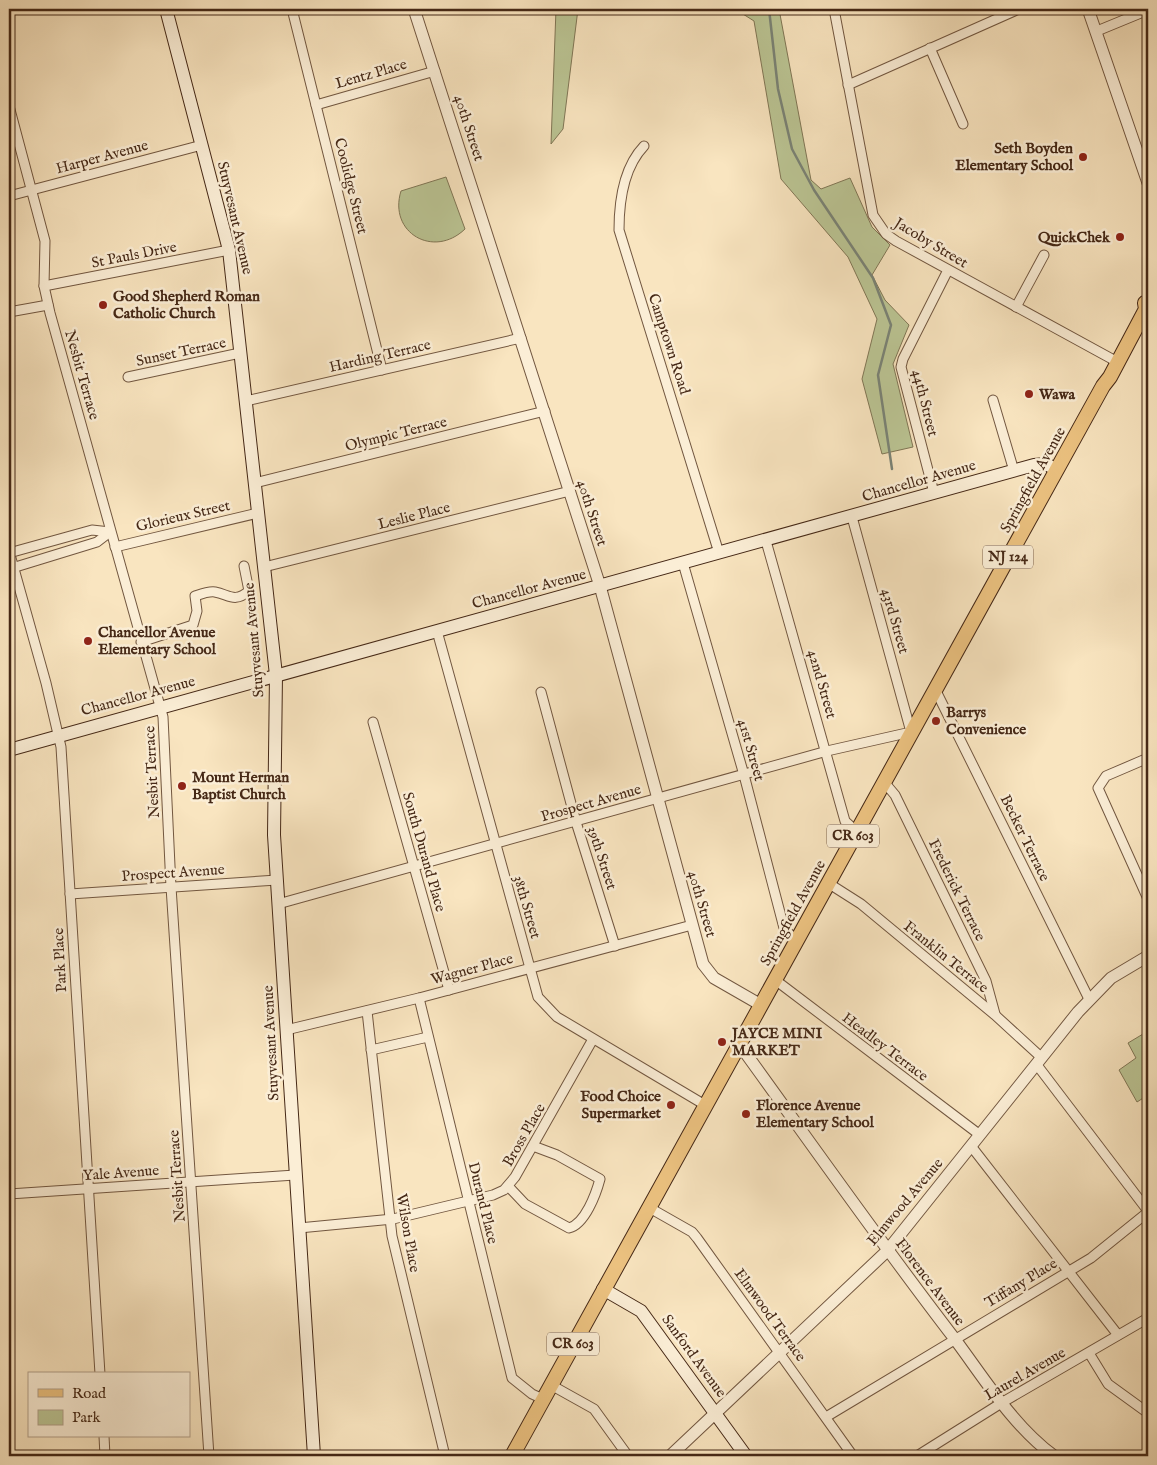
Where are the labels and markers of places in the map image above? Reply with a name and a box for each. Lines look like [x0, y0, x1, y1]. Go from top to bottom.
place label: Seth Boyden Elementary School [955, 139, 1074, 175]
marker: Seth Boyden Elementary School [1077, 151, 1089, 163]
place label: QuickChek [1038, 228, 1111, 247]
marker: QuickChek [1114, 231, 1126, 243]
place label: Good Shepherd Roman Catholic Church [113, 287, 260, 323]
marker: Good Shepherd Roman Catholic Church [97, 299, 109, 311]
place label: Wawa [1038, 385, 1075, 404]
marker: Wawa [1023, 388, 1035, 400]
place label: Chancellor Avenue Elementary School [98, 623, 217, 659]
marker: Chancellor Avenue Elementary School [82, 635, 94, 647]
place label: Barrys Convenience [946, 703, 1026, 739]
marker: Barrys Convenience [930, 715, 942, 727]
place label: Mount Herman Baptist Church [192, 768, 289, 804]
marker: Mount Herman Baptist Church [176, 780, 188, 792]
place label: JAYCE MINI MARKET [730, 1024, 823, 1060]
marker: JAYCE MINI MARKET [716, 1036, 728, 1048]
place label: Food Choice Supermarket [580, 1087, 662, 1123]
place label: Florence Avenue Elementary School [756, 1096, 875, 1132]
marker: Food Choice Supermarket [665, 1099, 677, 1111]
marker: Florence Avenue Elementary School [740, 1108, 752, 1120]

